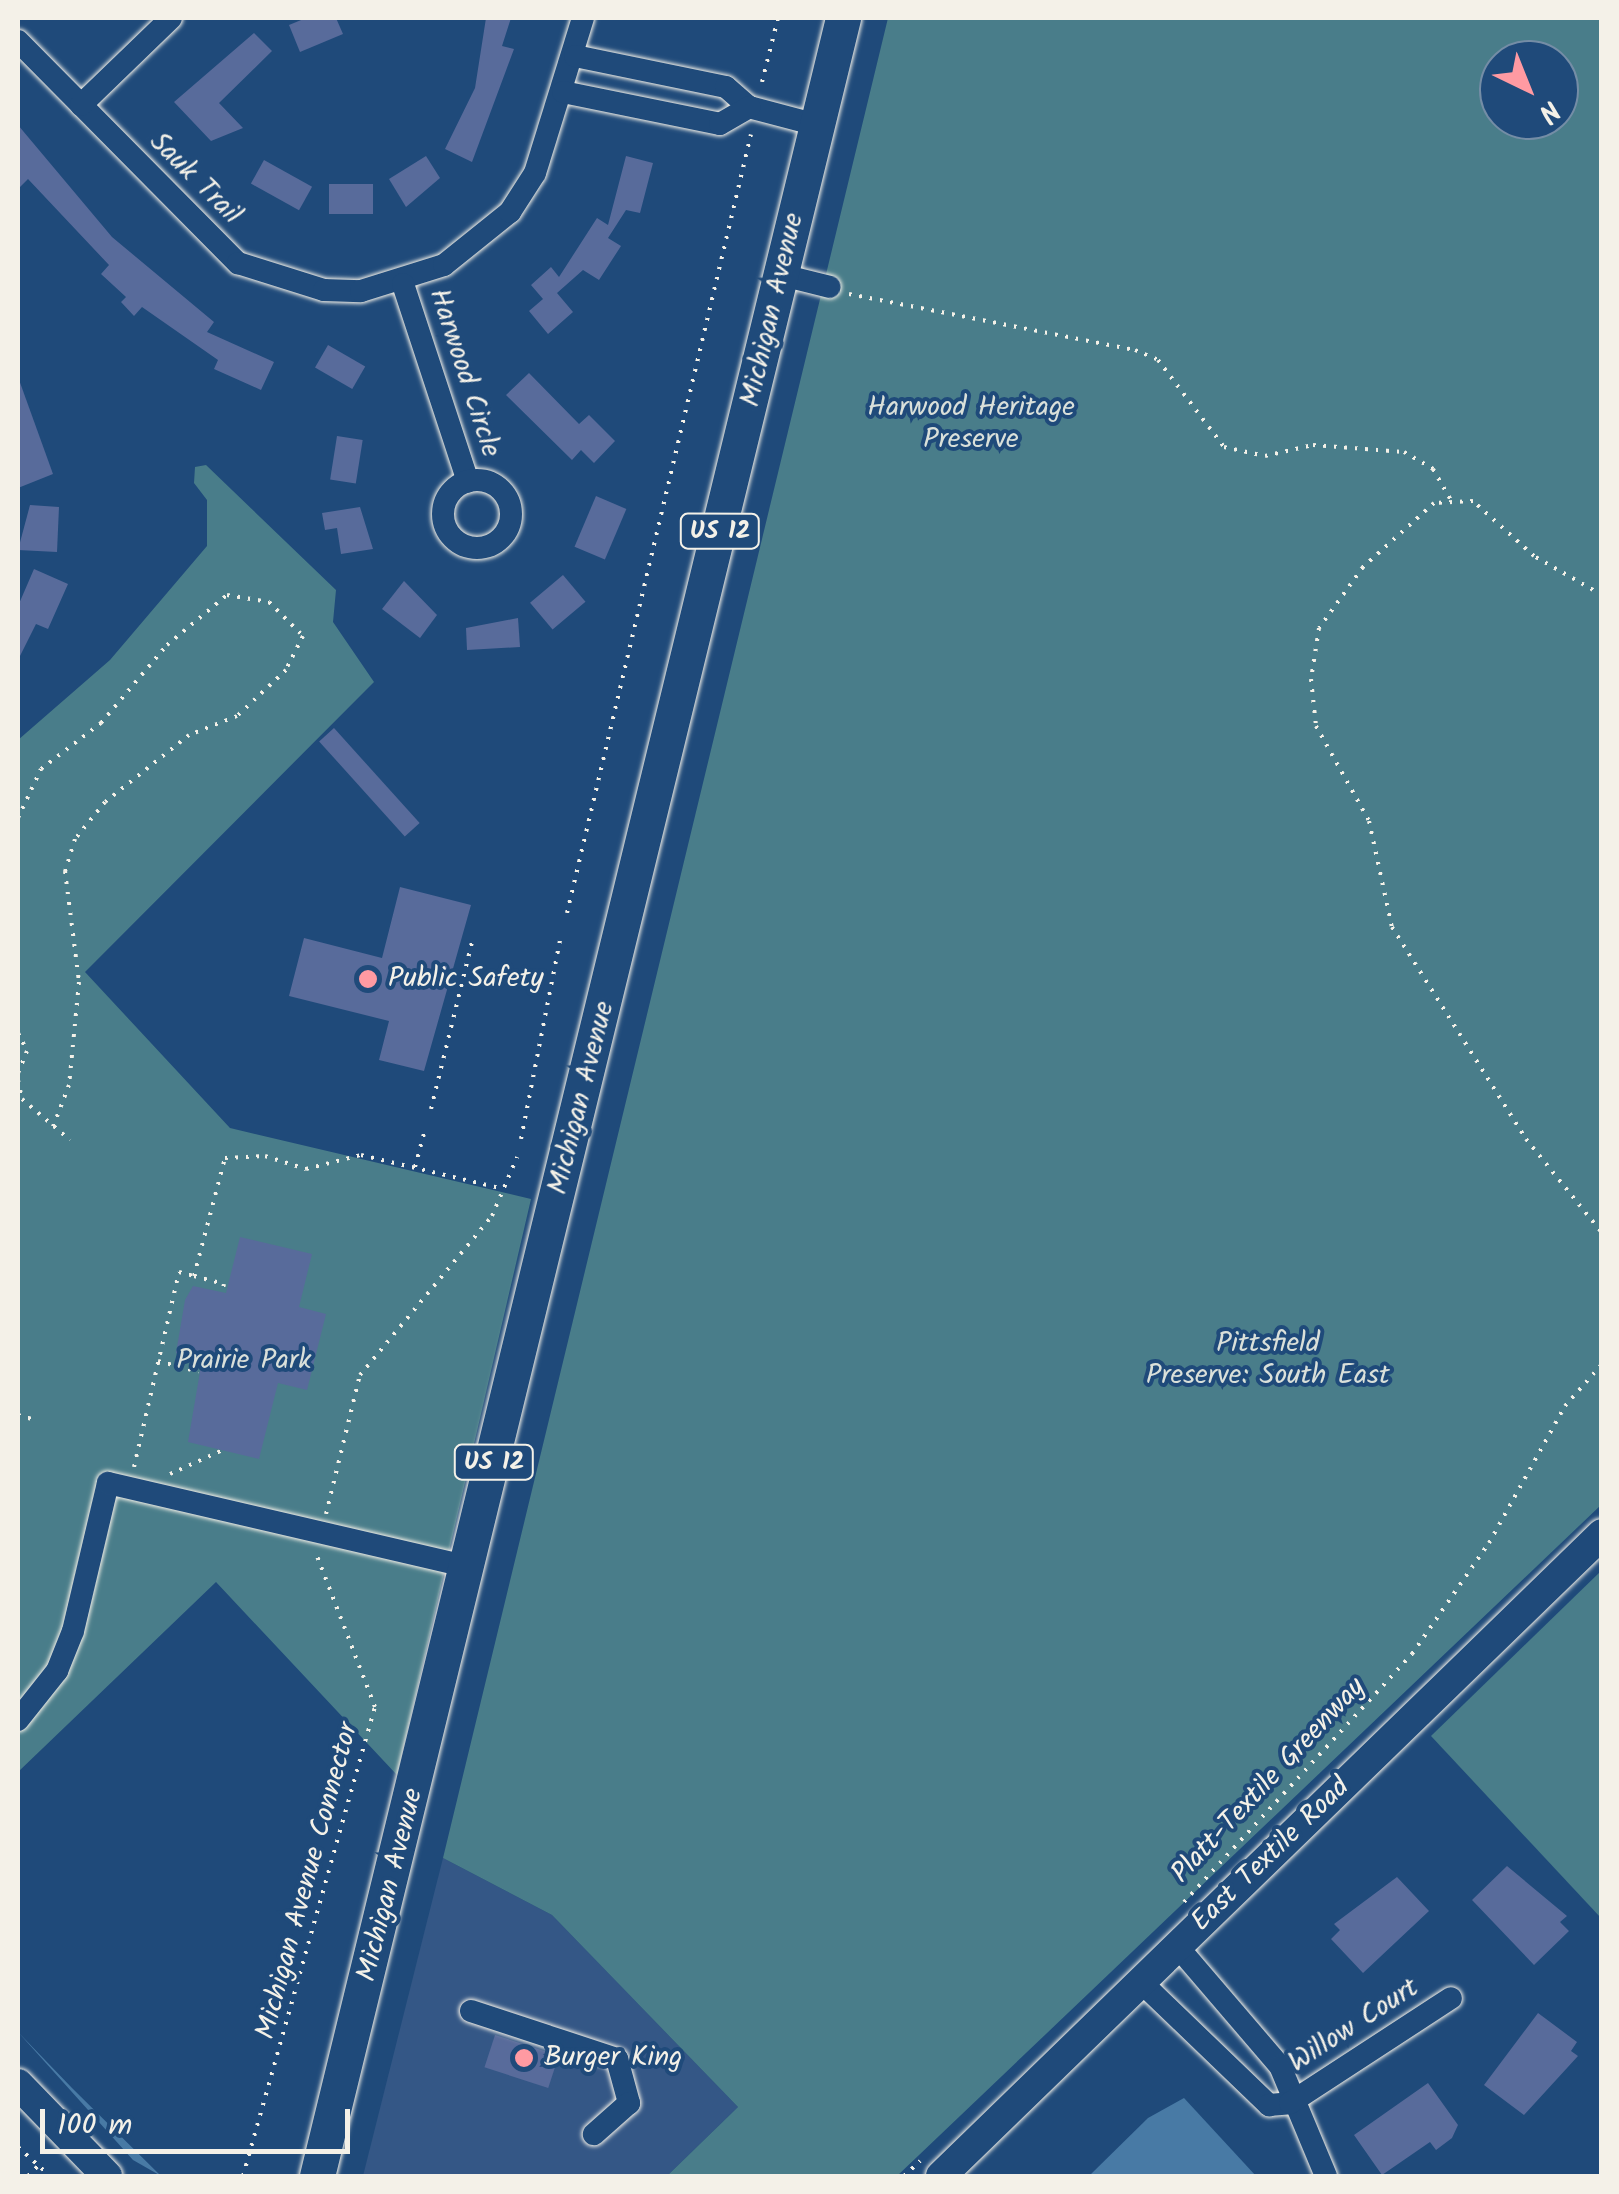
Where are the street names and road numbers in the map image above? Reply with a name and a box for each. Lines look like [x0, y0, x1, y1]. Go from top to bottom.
street label: Sauk Trail [142, 126, 248, 232]
street label: Michigan Avenue [734, 210, 812, 410]
street label: Harwood Circle [421, 284, 507, 462]
road number: US 12 [678, 511, 762, 551]
street label: Michigan Avenue [542, 998, 622, 1198]
road number: US 12 [452, 1442, 536, 1482]
street label: Platt-Textile Greenway [1165, 1671, 1373, 1891]
street label: Michigan Avenue Connector [250, 1719, 366, 2043]
street label: East Textile Road [1185, 1771, 1357, 1939]
street label: Michigan Avenue [351, 1785, 431, 1985]
street label: Willow Court [1283, 1972, 1425, 2080]

